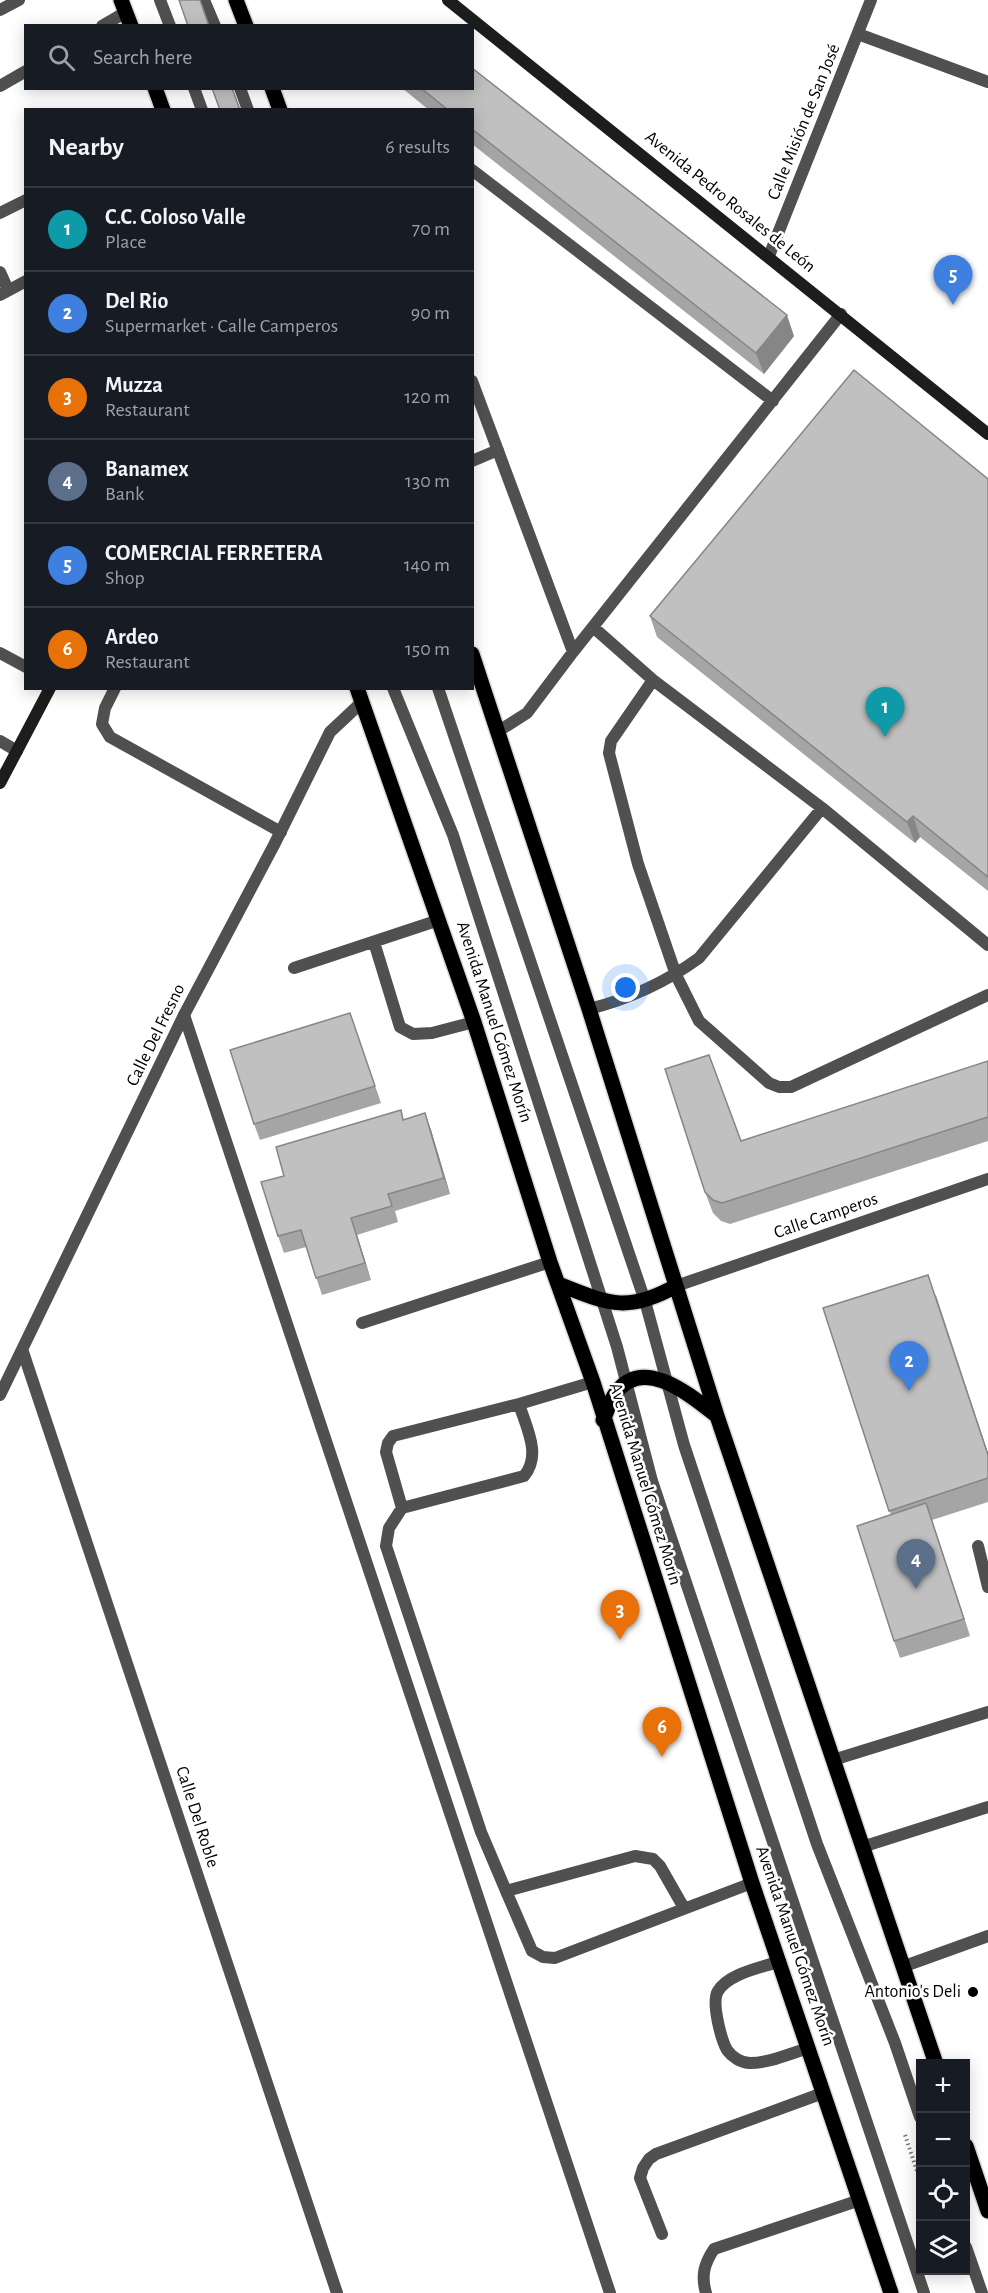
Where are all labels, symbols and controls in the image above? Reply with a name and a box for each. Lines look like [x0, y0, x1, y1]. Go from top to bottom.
search box [24, 24, 474, 90]
icon: search [45, 41, 78, 74]
street label: Calle Misión de San José [764, 41, 844, 203]
text: Search here [93, 46, 192, 68]
street label: Avenida Pedro Rosales de León [641, 128, 819, 276]
text: Nearby [48, 134, 124, 160]
text: 6 results [385, 137, 450, 157]
text: C.C. Coloso Valle [105, 206, 246, 228]
text: 1 [64, 219, 71, 239]
text: 70 m [412, 219, 450, 239]
text: Place [105, 232, 146, 252]
pin: 5 [934, 256, 972, 305]
text: Del Rio [105, 290, 168, 312]
text: 2 [63, 303, 72, 323]
text: 90 m [411, 303, 450, 323]
text: Supermarket · Calle Camperos [105, 316, 338, 336]
text: Muzza [105, 374, 163, 396]
text: 3 [63, 387, 72, 407]
text: 120 m [404, 387, 450, 407]
text: Restaurant [105, 400, 190, 420]
text: Banamex [105, 458, 189, 480]
text: 4 [62, 471, 73, 491]
text: 130 m [405, 471, 450, 491]
text: Bank [105, 484, 144, 504]
text: COMERCIAL FERRETERA [105, 542, 323, 564]
text: 5 [63, 555, 72, 575]
text: 140 m [404, 555, 450, 575]
text: Shop [105, 568, 145, 588]
text: Ardeo [105, 626, 159, 648]
text: 6 [63, 639, 72, 659]
text: 150 m [405, 639, 450, 659]
text: Restaurant [105, 652, 190, 672]
pin: 1 [866, 688, 904, 737]
street label: Avenida Manuel Gómez Morín [453, 919, 535, 1125]
your location [611, 973, 640, 1002]
street label: Calle Del Fresno [124, 981, 189, 1089]
street label: Calle Camperos [772, 1190, 880, 1242]
pin: 2 [890, 1342, 928, 1391]
street label: Avenida Manuel Gómez Morín [606, 1381, 684, 1587]
pin: 4 [896, 1540, 936, 1589]
pin: 3 [600, 1590, 640, 1640]
pin: 6 [642, 1708, 682, 1757]
street label: Calle Del Roble [172, 1764, 222, 1870]
street label: Avenida Manuel Gómez Morín [752, 1844, 838, 2048]
place label: Antonio's Deli [865, 1983, 961, 2001]
marker: Antonio's Deli [966, 1985, 980, 1999]
map controls [916, 2059, 970, 2275]
button: + [916, 2059, 970, 2113]
button: − [916, 2113, 970, 2167]
button: locate [916, 2167, 970, 2221]
button: layers [916, 2221, 970, 2275]

